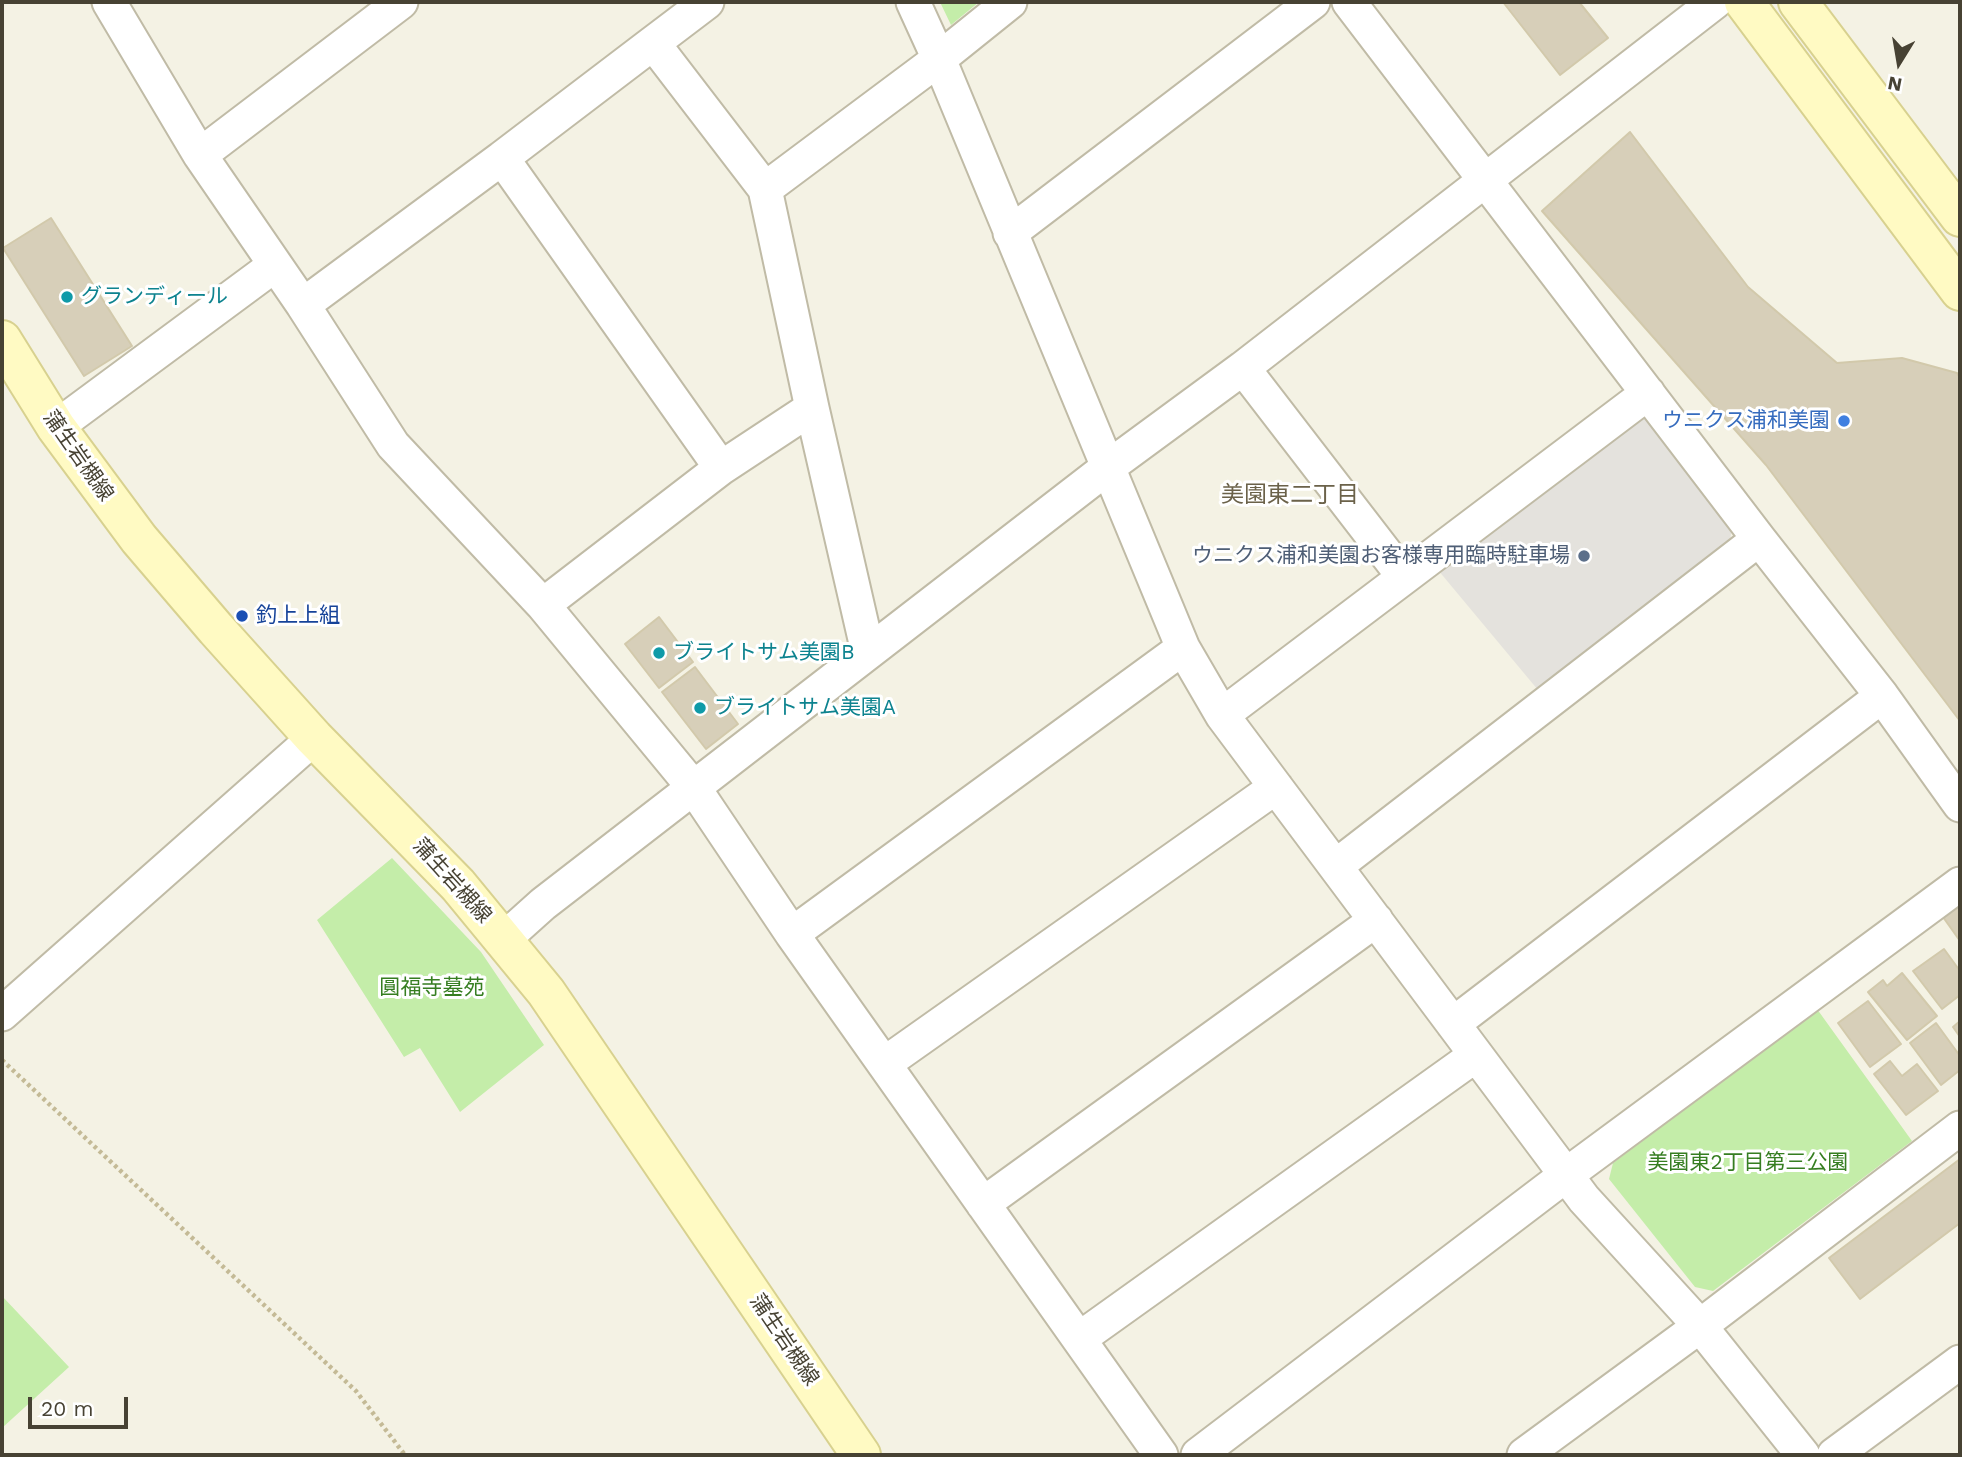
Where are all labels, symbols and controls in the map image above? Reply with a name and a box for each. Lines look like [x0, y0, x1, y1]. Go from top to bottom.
north arrow [1864, 28, 1934, 98]
text: N [1886, 71, 1904, 97]
place label: グランディール [81, 284, 228, 310]
marker: グランディール [59, 289, 75, 305]
street label: 蒲生岩槻線 [38, 406, 118, 506]
place label: ウニクス浦和美園 [1662, 408, 1830, 434]
marker: ウニクス浦和美園 [1836, 413, 1852, 429]
district label: 美園東二丁目 [1221, 481, 1359, 509]
place label: ウニクス浦和美園お客様専用臨時駐車場 [1192, 543, 1570, 569]
marker: ウニクス浦和美園お客様専用臨時駐車場 [1576, 548, 1592, 564]
place label: 釣上上組 [256, 603, 340, 629]
marker: 釣上上組 [234, 608, 250, 624]
place label: ブライトサム美園B [673, 640, 855, 666]
marker: ブライトサム美園B [651, 645, 667, 661]
place label: ブライトサム美園A [714, 695, 896, 721]
marker: ブライトサム美園A [692, 700, 708, 716]
street label: 蒲生岩槻線 [408, 834, 496, 928]
park label: 圓福寺墓苑 [380, 975, 484, 1001]
park label: 美園東2丁目第三公園 [1647, 1150, 1849, 1176]
street label: 蒲生岩槻線 [744, 1289, 824, 1391]
scale bar [32, 1384, 131, 1428]
text: 20 m [41, 1396, 93, 1421]

